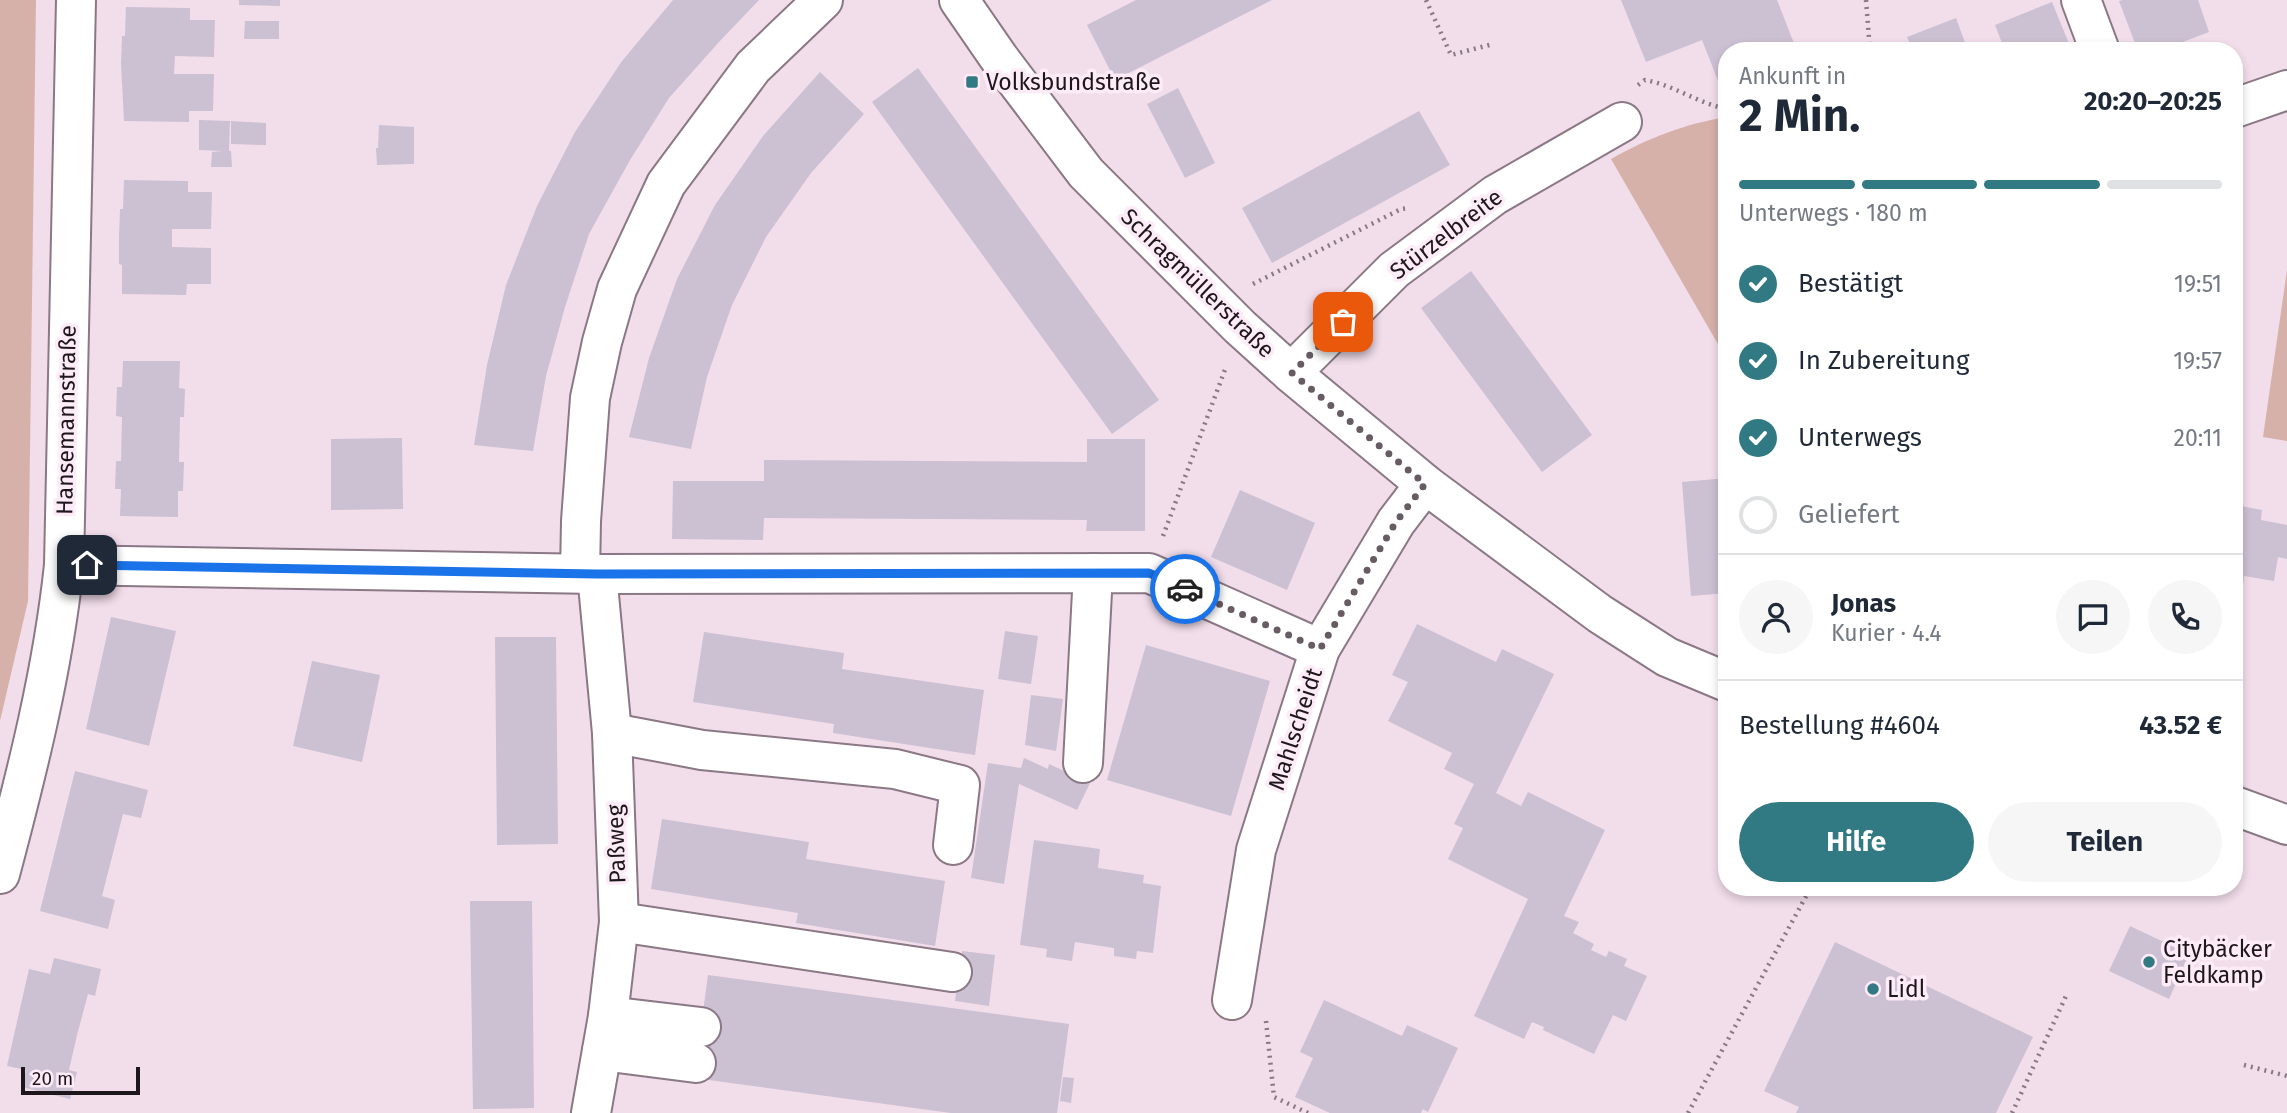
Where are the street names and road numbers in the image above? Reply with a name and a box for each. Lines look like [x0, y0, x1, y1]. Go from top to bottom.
street label: Stürzelbreite [1384, 183, 1508, 285]
street label: Schragmüllerstraße [1115, 203, 1281, 363]
street label: Hansemannstraße [50, 325, 82, 515]
street label: Mahlscheidt [1262, 664, 1328, 794]
street label: Paßweg [601, 804, 631, 884]

